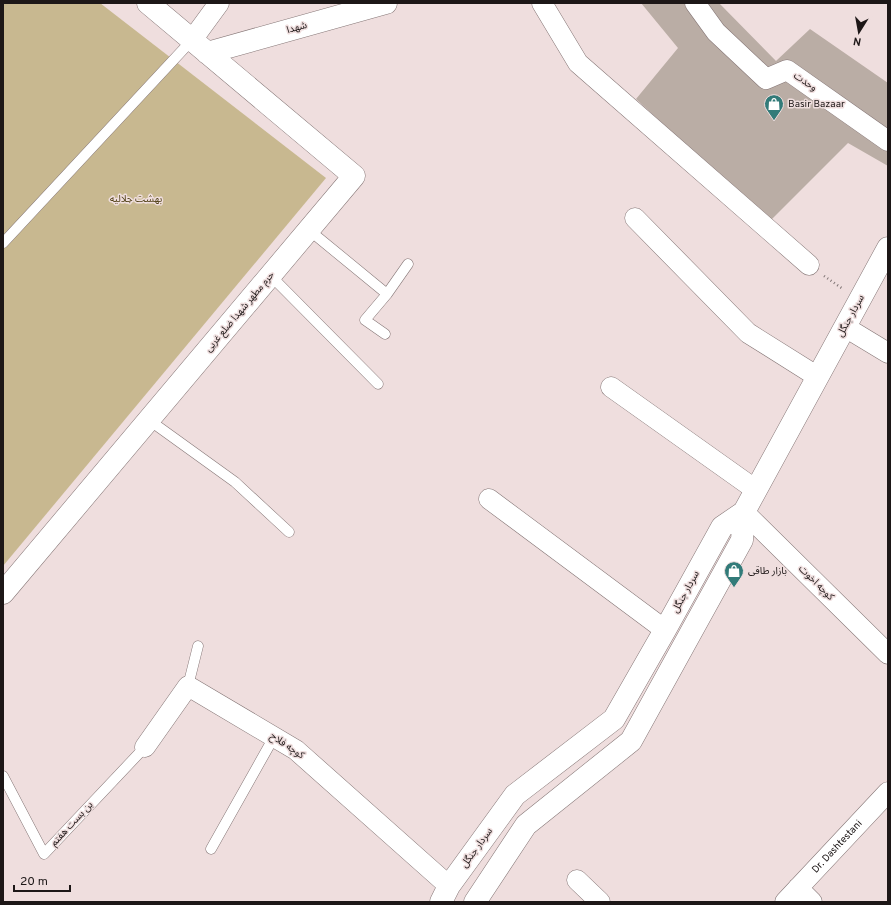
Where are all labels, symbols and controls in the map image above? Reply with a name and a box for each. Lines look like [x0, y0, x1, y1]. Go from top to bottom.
north arrow [839, 12, 879, 52]
street label: شهدا [285, 19, 309, 37]
text: N [852, 33, 862, 48]
street label: وحدت [791, 69, 819, 95]
shop icon: Basir Bazaar [763, 93, 785, 121]
place label: Basir Bazaar [788, 98, 845, 111]
park label: بهشت جلالیه [110, 193, 163, 206]
street label: حرم مطهر شهدا ضلع غربی [202, 269, 279, 356]
street label: سردار جنگل [834, 292, 868, 339]
shop icon: بازار طاقی [723, 560, 745, 588]
street label: کوچه اخوت [796, 563, 837, 604]
place label: بازار طاقی [748, 565, 787, 578]
street label: سردار جنگل [669, 568, 703, 615]
street label: کوچه فلاح [267, 730, 307, 763]
street label: بن بست هفتم [48, 799, 96, 849]
street label: Dr. Dashtestani [809, 817, 865, 876]
street label: سردار جنگل [458, 825, 496, 871]
scale bar [14, 867, 70, 893]
text: 20 m [20, 874, 48, 890]

